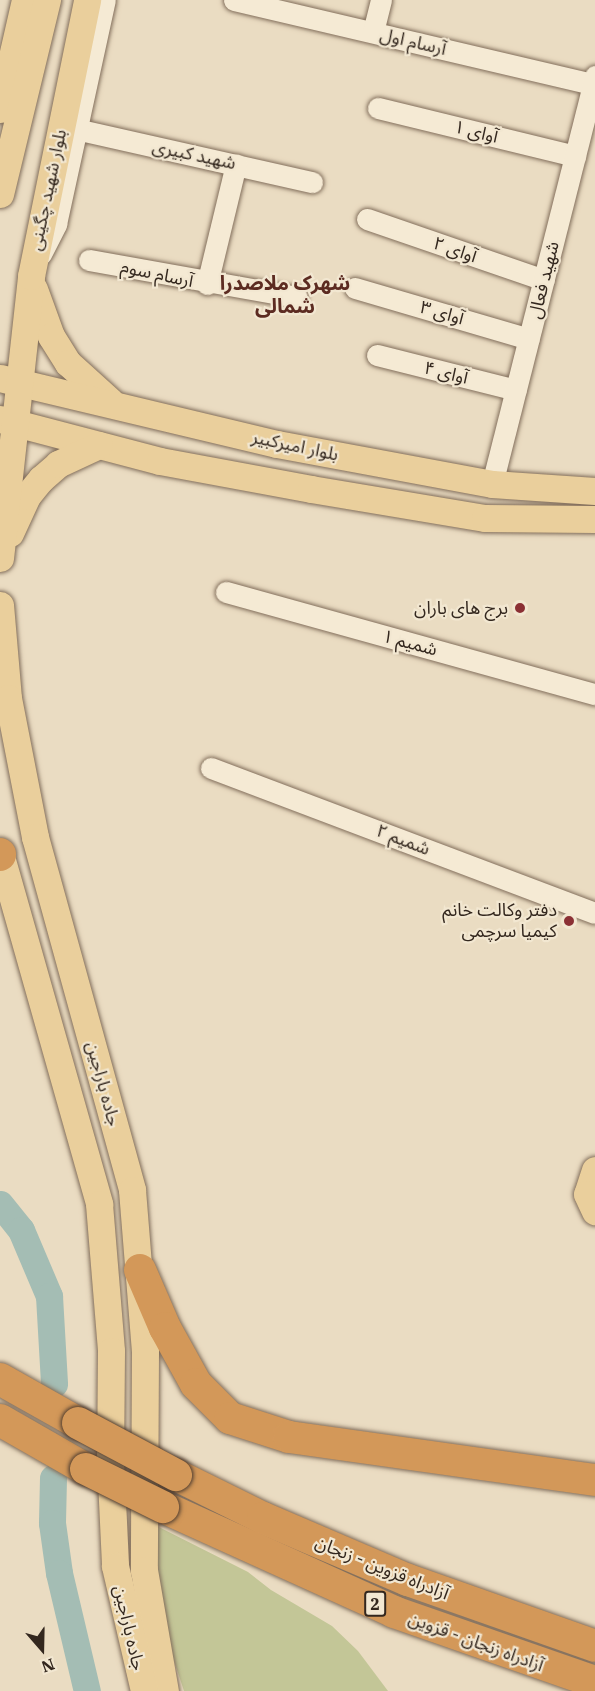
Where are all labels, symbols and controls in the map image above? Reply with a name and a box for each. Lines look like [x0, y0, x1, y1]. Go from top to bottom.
street label: آرسام اول [378, 24, 448, 60]
street label: آوای ۱ [452, 116, 500, 148]
street label: بلوار شهید چگینی [25, 127, 71, 253]
street label: شهید کبیری [150, 136, 238, 174]
street label: آوای ۲ [430, 233, 480, 267]
street label: شهید فعال [524, 239, 564, 321]
street label: آرسام سوم [119, 256, 195, 292]
district label: شهرک ملاصدرا شمالی [220, 271, 350, 318]
street label: آوای ۳ [418, 296, 466, 330]
street label: آوای ۴ [422, 357, 470, 389]
street label: بلوار امیرکبیر [250, 426, 340, 466]
place label: برج های باران [414, 597, 508, 619]
marker: برج های باران [513, 601, 527, 615]
street label: شمیم ۱ [380, 625, 440, 661]
street label: شمیم ۲ [373, 820, 433, 860]
place label: دفتر وکالت خانم کیمیا سرچمی [442, 900, 557, 942]
marker: دفتر وکالت خانم کیمیا سرچمی [562, 914, 576, 928]
street label: جاده باراجین [81, 1039, 125, 1129]
street label: آزادراه قزوین - زنجان [312, 1531, 452, 1605]
street label: جاده باراجین [109, 1583, 149, 1673]
road number: 2 [363, 1591, 387, 1617]
street label: آزادراه زنجان - قزوین [405, 1608, 547, 1676]
north arrow [12, 1619, 72, 1679]
text: N [39, 1654, 58, 1677]

